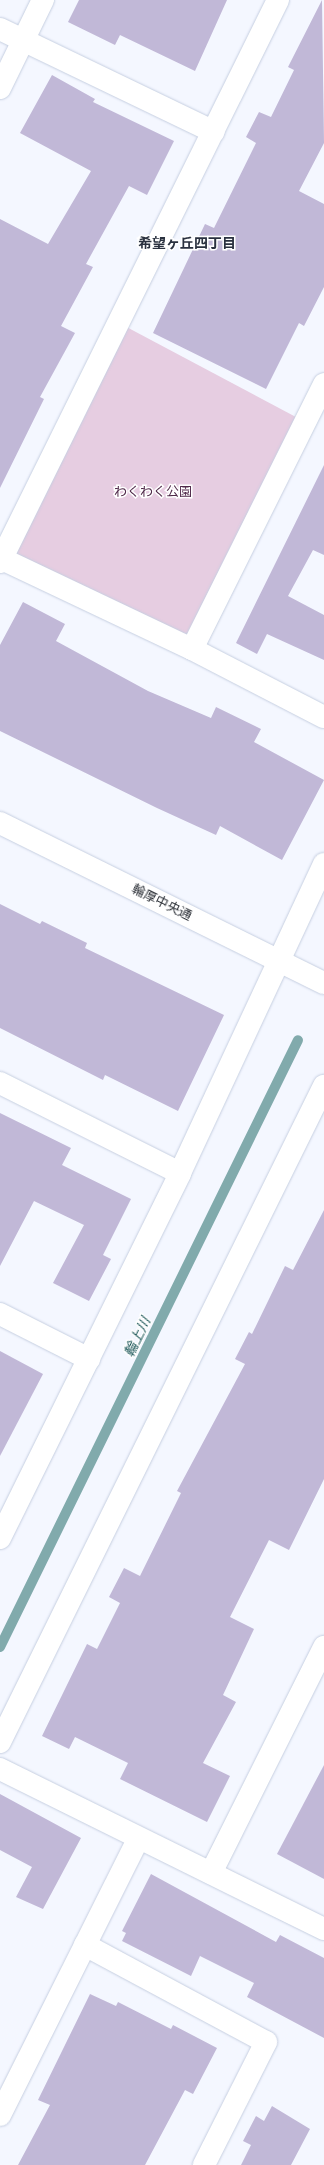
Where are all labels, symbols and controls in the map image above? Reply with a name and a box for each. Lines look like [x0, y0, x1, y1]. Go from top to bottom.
district label: 希望ヶ丘四丁目 [138, 235, 236, 251]
park label: わくわく公園 [114, 483, 192, 499]
street label: 輪厚中央通 [129, 881, 195, 923]
water label: 輪上川 [120, 1314, 154, 1360]

